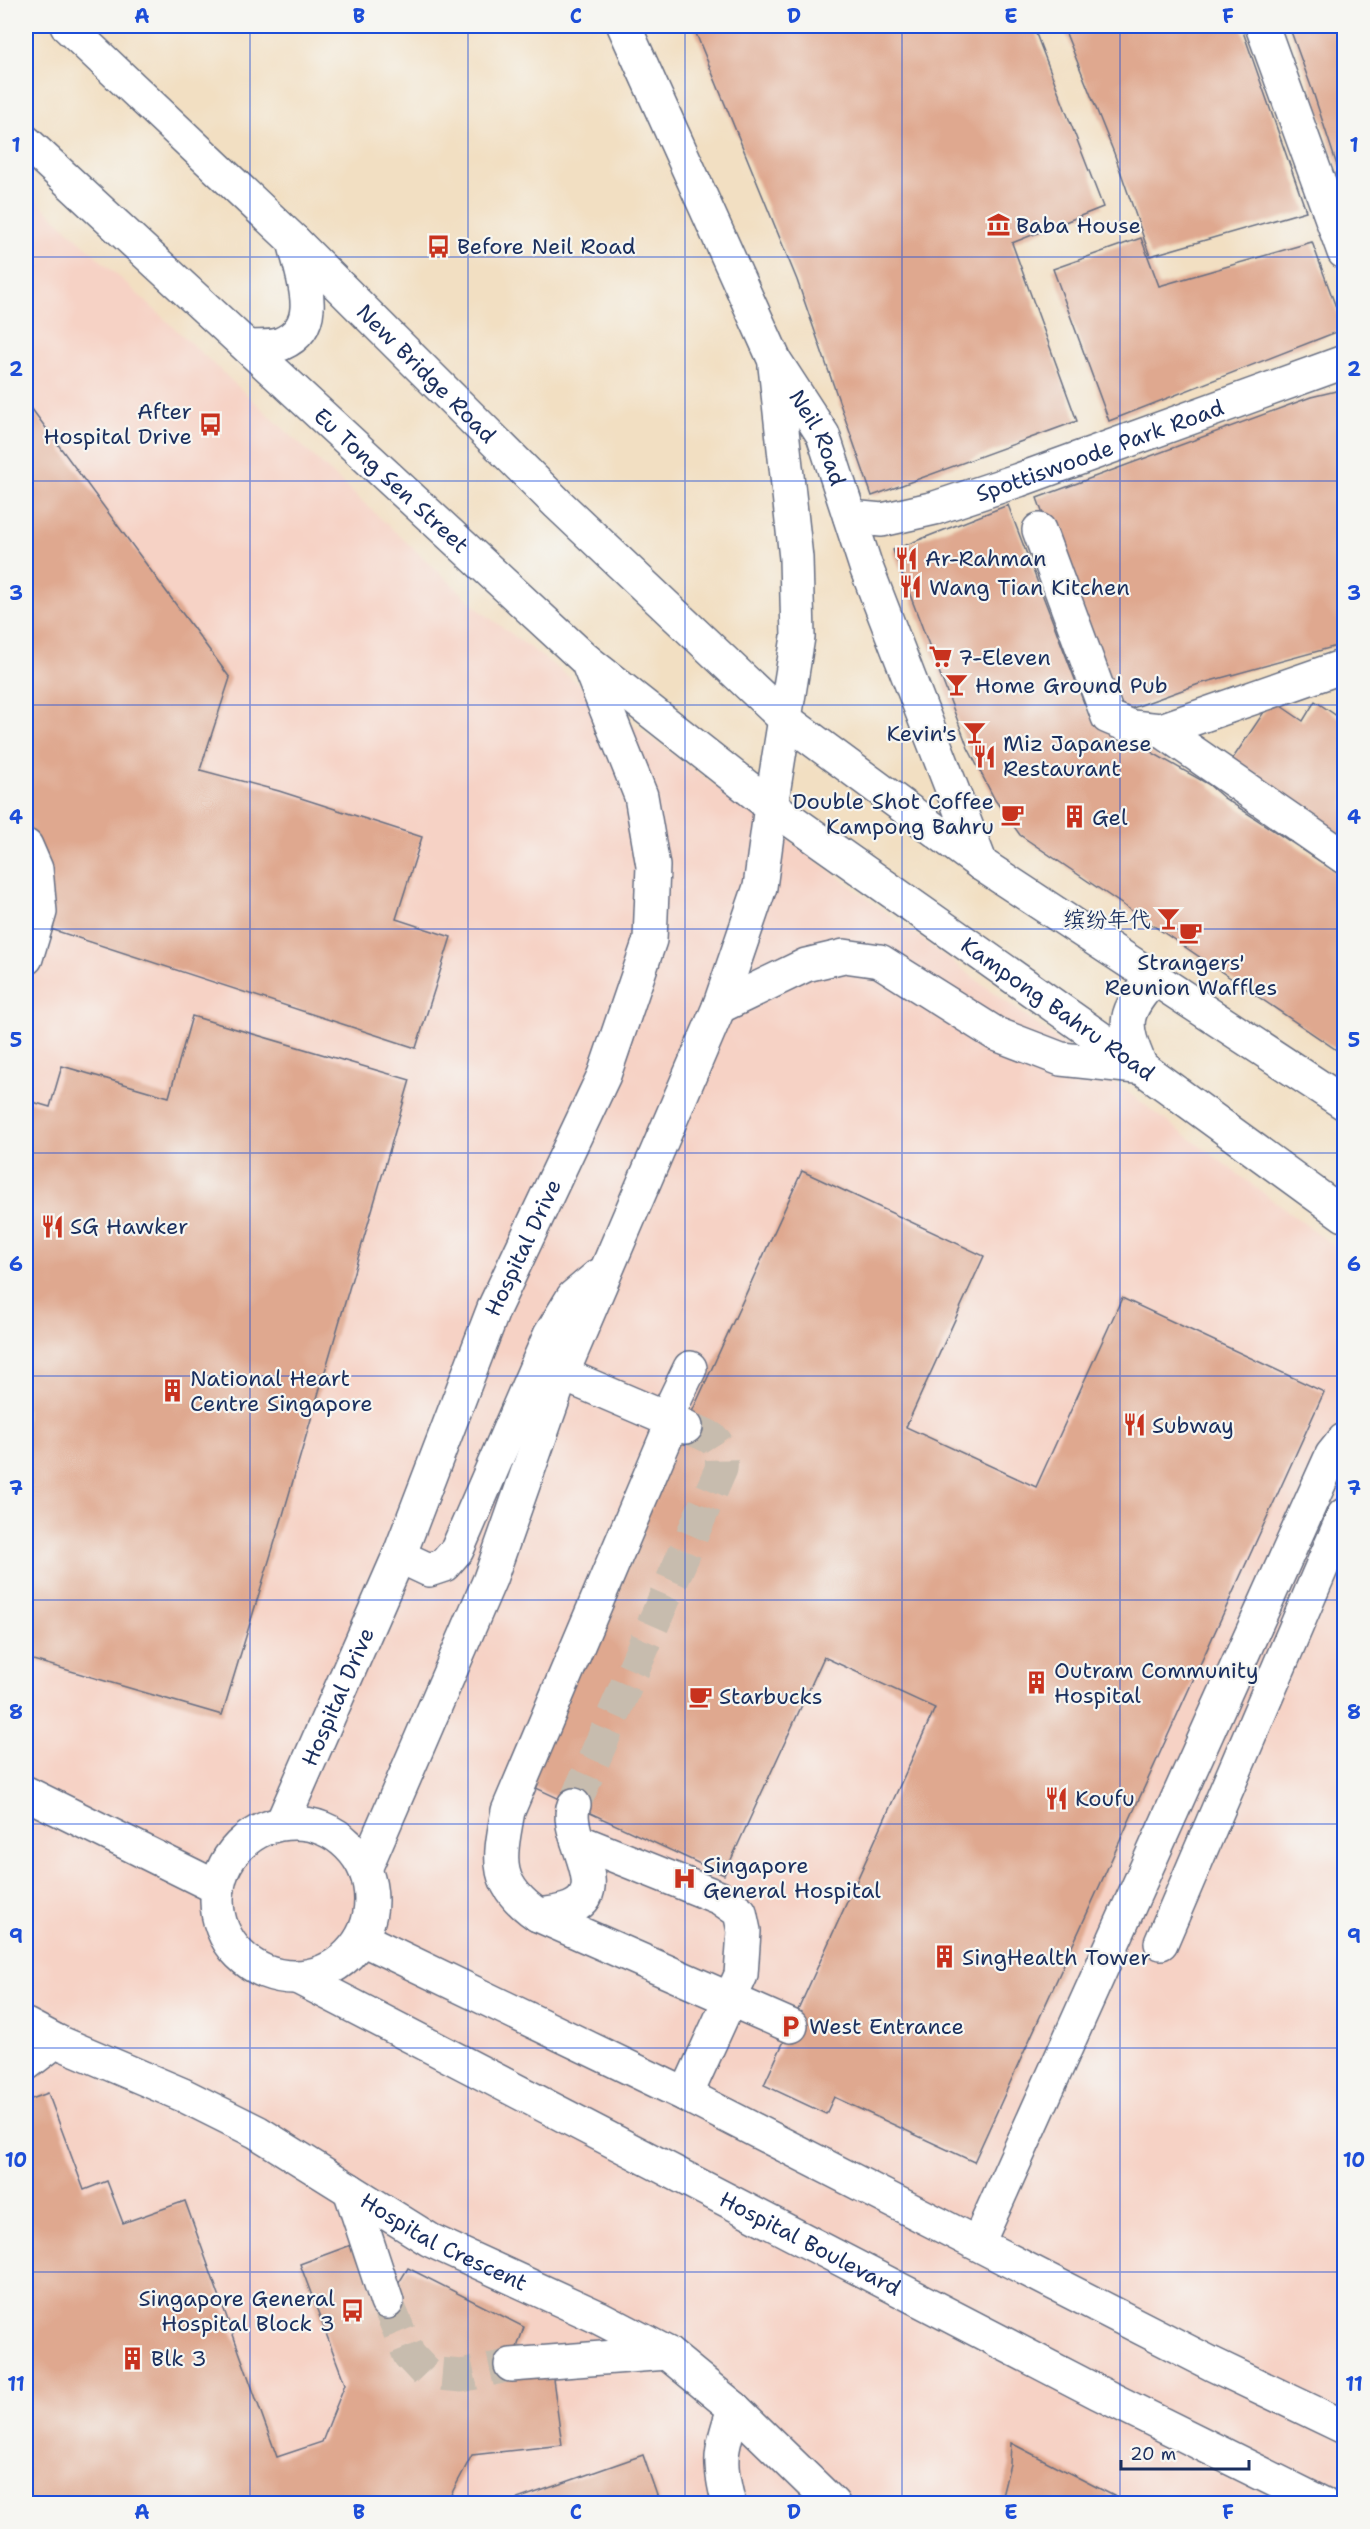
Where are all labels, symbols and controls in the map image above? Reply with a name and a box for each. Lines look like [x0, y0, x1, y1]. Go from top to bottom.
text: A [134, 3, 150, 29]
text: B [353, 3, 365, 29]
text: C [570, 3, 582, 29]
text: D [787, 3, 801, 29]
text: E [1004, 3, 1018, 29]
text: F [1222, 3, 1234, 29]
text: 1 [11, 132, 21, 158]
text: 1 [1349, 132, 1359, 158]
place label: Baba House [1016, 211, 1141, 240]
museum icon: Baba House [985, 212, 1011, 238]
place label: Before Neil Road [457, 232, 636, 261]
bus stop icon: Before Neil Road [426, 233, 452, 259]
street label: New Bridge Road [350, 298, 503, 450]
text: 2 [9, 356, 23, 382]
text: 2 [1347, 356, 1361, 382]
street label: Neil Road [782, 384, 853, 490]
street label: Spottiswoode Park Road [972, 393, 1228, 508]
place label: After Hospital Drive [44, 397, 192, 451]
street label: Eu Tong Sen Street [307, 402, 475, 560]
bus stop icon: After Hospital Drive [197, 411, 223, 437]
place label: Ar-Rahman [925, 544, 1046, 573]
restaurant icon: Ar-Rahman [894, 545, 920, 571]
place label: Wang Tian Kitchen [929, 573, 1130, 602]
restaurant icon: Wang Tian Kitchen [898, 574, 924, 600]
text: 3 [9, 580, 23, 606]
text: 3 [1347, 580, 1361, 606]
place label: 7-Eleven [958, 643, 1051, 672]
supermarket icon: 7-Eleven [927, 644, 953, 670]
place label: Home Ground Pub [975, 671, 1168, 700]
bar icon: Home Ground Pub [944, 672, 970, 698]
place label: Kevin's [886, 719, 957, 748]
bar icon: Kevin's [962, 720, 988, 746]
place label: Miz Japanese Restaurant [1003, 729, 1152, 783]
restaurant icon: Miz Japanese Restaurant [972, 743, 998, 769]
place label: Double Shot Coffee Kampong Bahru [792, 787, 994, 841]
cafe icon: Double Shot Coffee Kampong Bahru [999, 801, 1025, 827]
place label: Gel [1092, 803, 1128, 832]
text: 4 [9, 804, 23, 830]
building icon: Gel [1061, 804, 1087, 830]
text: 4 [1347, 804, 1361, 830]
place label: 缤纷年代 [1063, 905, 1151, 934]
bar icon: 缤纷年代 [1156, 906, 1182, 932]
cafe icon: Strangers' Reunion Waffles [1178, 920, 1204, 946]
street label: Kampong Bahru Road [955, 931, 1161, 1088]
place label: Strangers' Reunion Waffles [1105, 948, 1277, 1002]
text: 5 [10, 1027, 22, 1053]
text: 5 [1348, 1027, 1360, 1053]
street label: Hospital Drive [478, 1174, 568, 1321]
place label: SG Hawker [70, 1212, 188, 1241]
restaurant icon: SG Hawker [39, 1213, 65, 1239]
text: 6 [9, 1251, 23, 1277]
text: 6 [1347, 1251, 1361, 1277]
place label: National Heart Centre Singapore [190, 1364, 373, 1418]
building icon: National Heart Centre Singapore [159, 1378, 185, 1404]
place label: Subway [1152, 1411, 1234, 1440]
restaurant icon: Subway [1121, 1412, 1147, 1438]
text: 7 [9, 1475, 23, 1501]
text: 7 [1347, 1475, 1361, 1501]
street label: Hospital Drive [295, 1623, 381, 1771]
place label: Outram Community Hospital [1054, 1656, 1259, 1710]
building icon: Outram Community Hospital [1023, 1670, 1049, 1696]
place label: Starbucks [719, 1682, 823, 1711]
cafe icon: Starbucks [688, 1683, 714, 1709]
text: 8 [9, 1699, 23, 1725]
text: 8 [1347, 1699, 1361, 1725]
place label: Koufu [1075, 1784, 1135, 1813]
restaurant icon: Koufu [1044, 1785, 1070, 1811]
place label: Singapore General Hospital [703, 1851, 881, 1905]
hospital icon: Singapore General Hospital [672, 1865, 698, 1891]
text: 9 [9, 1923, 23, 1949]
text: 9 [1347, 1923, 1361, 1949]
place label: SingHealth Tower [962, 1943, 1151, 1972]
building icon: SingHealth Tower [931, 1944, 957, 1970]
place label: West Entrance [809, 2012, 964, 2041]
parking icon: West Entrance [778, 2013, 804, 2039]
text: 10 [5, 2147, 27, 2173]
text: 10 [1343, 2147, 1365, 2173]
street label: Hospital Boulevard [714, 2185, 906, 2303]
street label: Hospital Crescent [355, 2186, 532, 2298]
place label: Singapore General Hospital Block 3 [138, 2284, 335, 2338]
bus stop icon: Singapore General Hospital Block 3 [340, 2298, 366, 2324]
place label: Blk 3 [151, 2344, 207, 2373]
building icon: Blk 3 [120, 2345, 146, 2371]
text: 11 [7, 2371, 25, 2397]
text: 11 [1345, 2371, 1363, 2397]
scale bar [1121, 2433, 1248, 2471]
text: 20 m [1130, 2442, 1176, 2466]
text: A [134, 2499, 150, 2525]
text: B [353, 2499, 365, 2525]
text: C [570, 2499, 582, 2525]
text: D [787, 2499, 801, 2525]
text: E [1004, 2499, 1018, 2525]
text: F [1222, 2499, 1234, 2525]

